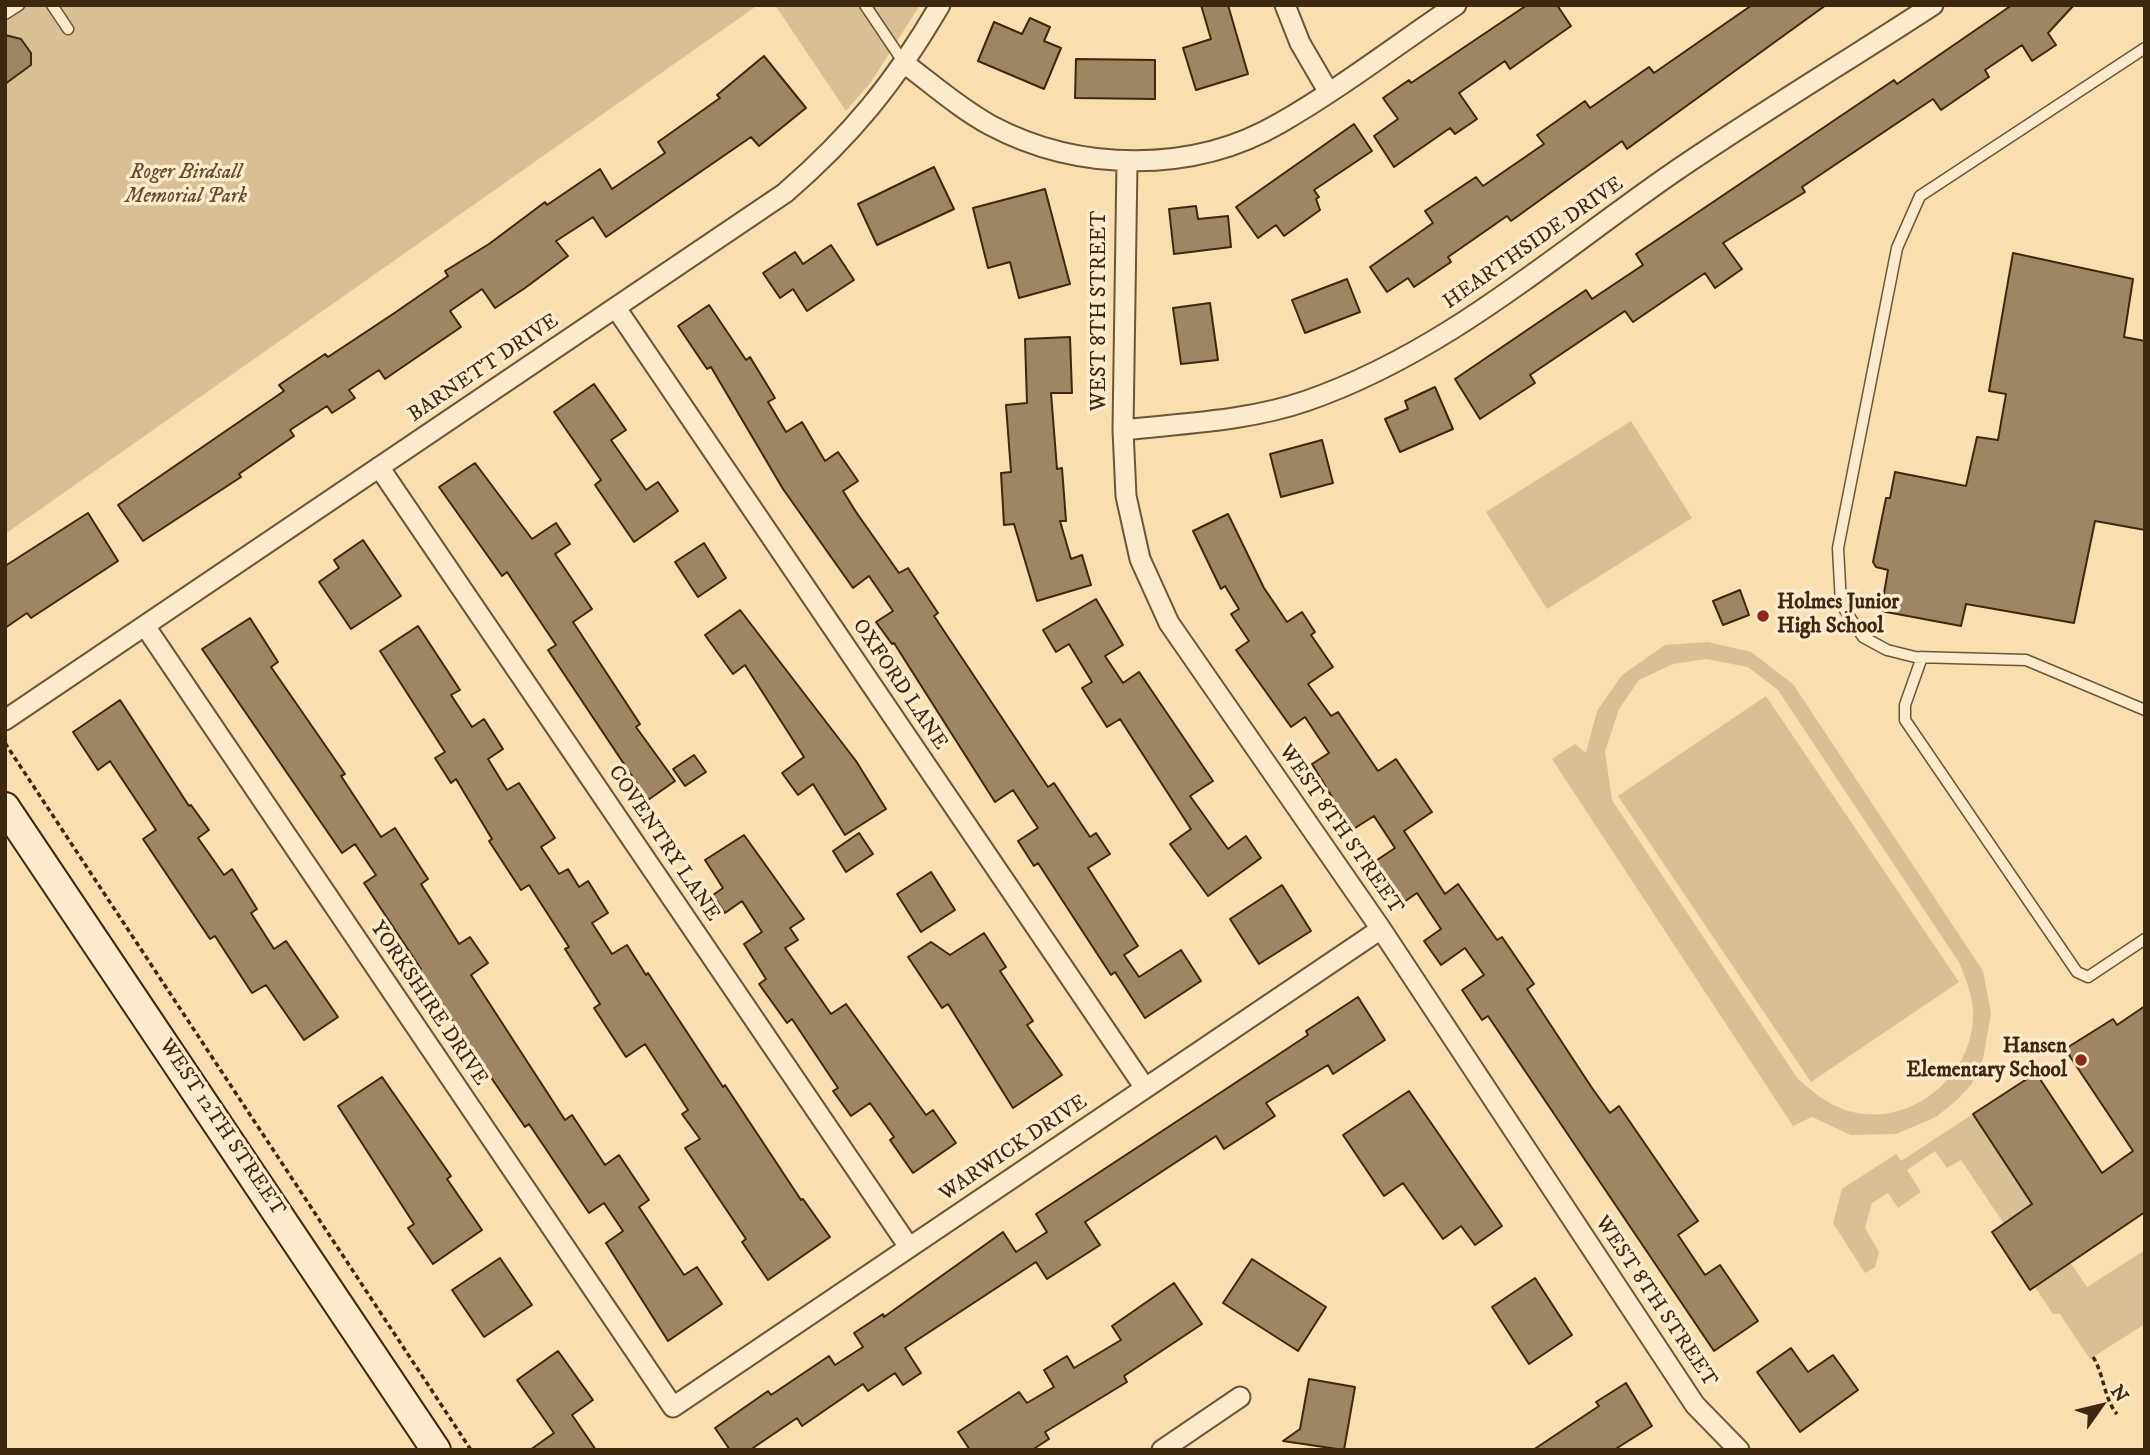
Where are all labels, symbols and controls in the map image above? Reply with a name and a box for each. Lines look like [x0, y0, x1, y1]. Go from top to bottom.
park label: Roger Birdsall Memorial Park [125, 161, 247, 211]
street label: HEARTHSIDE DRIVE [1439, 172, 1629, 316]
street label: WEST 8TH STREET [1088, 211, 1114, 411]
street label: BARNETT DRIVE [404, 309, 564, 429]
place label: Holmes Junior High School [1777, 591, 1899, 641]
marker: Holmes Junior High School [1755, 608, 1771, 624]
street label: OXFORD LANE [846, 615, 952, 755]
street label: WEST 8TH STREET [1272, 741, 1408, 919]
street label: COVENTRY LANE [602, 761, 724, 927]
street label: YORKSHIRE DRIVE [364, 917, 492, 1091]
street label: WEST 12TH STREET [152, 1035, 290, 1221]
place label: Hansen Elementary School [1906, 1035, 2067, 1085]
marker: Hansen Elementary School [2073, 1052, 2089, 1068]
street label: WARWICK DRIVE [935, 1090, 1093, 1208]
street label: WEST 8TH STREET [1588, 1212, 1722, 1392]
north arrow [2066, 1371, 2136, 1441]
text: N [2105, 1381, 2133, 1407]

